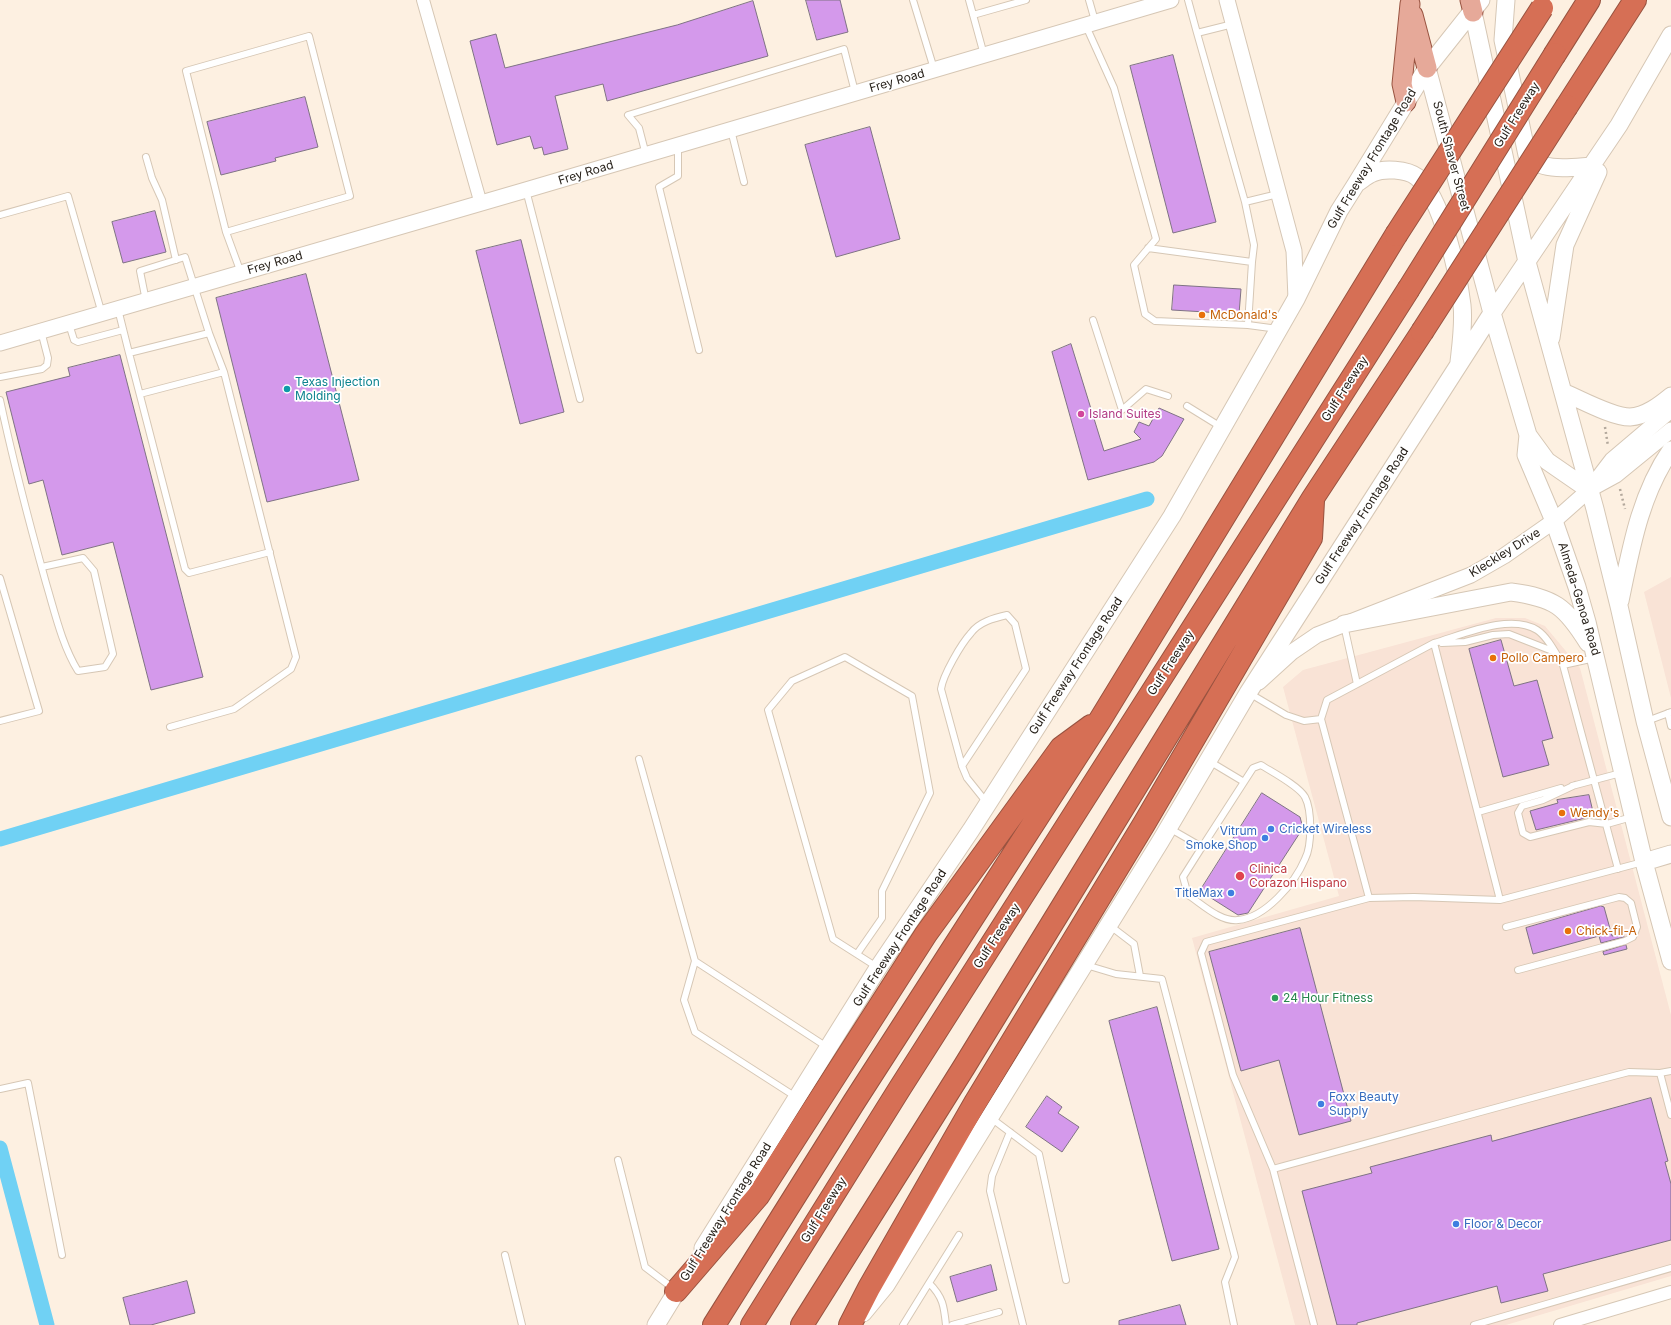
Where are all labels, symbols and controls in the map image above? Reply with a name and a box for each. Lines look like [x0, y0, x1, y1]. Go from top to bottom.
street label: Frey Road [868, 66, 926, 96]
street label: Gulf Freeway [1491, 79, 1543, 151]
street label: Gulf Freeway Frontage Road [1324, 86, 1420, 232]
street label: South Shaver Street [1429, 100, 1473, 212]
street label: Frey Road [557, 158, 615, 188]
street label: Frey Road [246, 248, 304, 278]
place label: McDonald's [1210, 308, 1278, 322]
marker: McDonald's [1197, 310, 1207, 320]
street label: Gulf Freeway [1319, 354, 1371, 424]
place label: Texas Injection Molding [295, 375, 380, 403]
marker: Texas Injection Molding [282, 384, 292, 394]
place label: Island Suites [1089, 407, 1161, 421]
marker: Island Suites [1076, 409, 1086, 419]
street label: Gulf Freeway Frontage Road [1312, 445, 1412, 587]
street label: Kleckley Drive [1467, 525, 1543, 581]
street label: Almeda-Genoa Road [1555, 541, 1603, 657]
street label: Gulf Freeway Frontage Road [1026, 595, 1126, 737]
street label: Gulf Freeway [1145, 628, 1197, 698]
place label: Pollo Campero [1501, 651, 1584, 665]
marker: Pollo Campero [1488, 653, 1498, 663]
place label: Wendy's [1570, 806, 1619, 820]
marker: Wendy's [1557, 808, 1567, 818]
place label: Cricket Wireless [1279, 822, 1371, 836]
place label: Vitrum Smoke Shop [1186, 824, 1257, 852]
marker: Cricket Wireless [1266, 824, 1276, 834]
marker: Vitrum Smoke Shop [1260, 833, 1270, 843]
place label: Clinica Corazon Hispano [1249, 862, 1347, 890]
street label: Gulf Freeway Frontage Road [850, 867, 950, 1009]
marker: Clinica Corazon Hispano [1234, 870, 1246, 882]
place label: TitleMax [1174, 886, 1223, 900]
marker: TitleMax [1226, 888, 1236, 898]
street label: Gulf Freeway [971, 901, 1023, 971]
place label: Chick-fil-A [1576, 924, 1637, 938]
marker: Chick-fil-A [1563, 926, 1573, 936]
place label: 24 Hour Fitness [1283, 991, 1373, 1005]
marker: 24 Hour Fitness [1270, 993, 1280, 1003]
place label: Foxx Beauty Supply [1329, 1090, 1399, 1118]
marker: Foxx Beauty Supply [1316, 1099, 1326, 1109]
street label: Gulf Freeway Frontage Road [677, 1140, 775, 1284]
street label: Gulf Freeway [798, 1174, 850, 1246]
place label: Floor & Decor [1464, 1217, 1542, 1231]
marker: Floor & Decor [1451, 1219, 1461, 1229]

